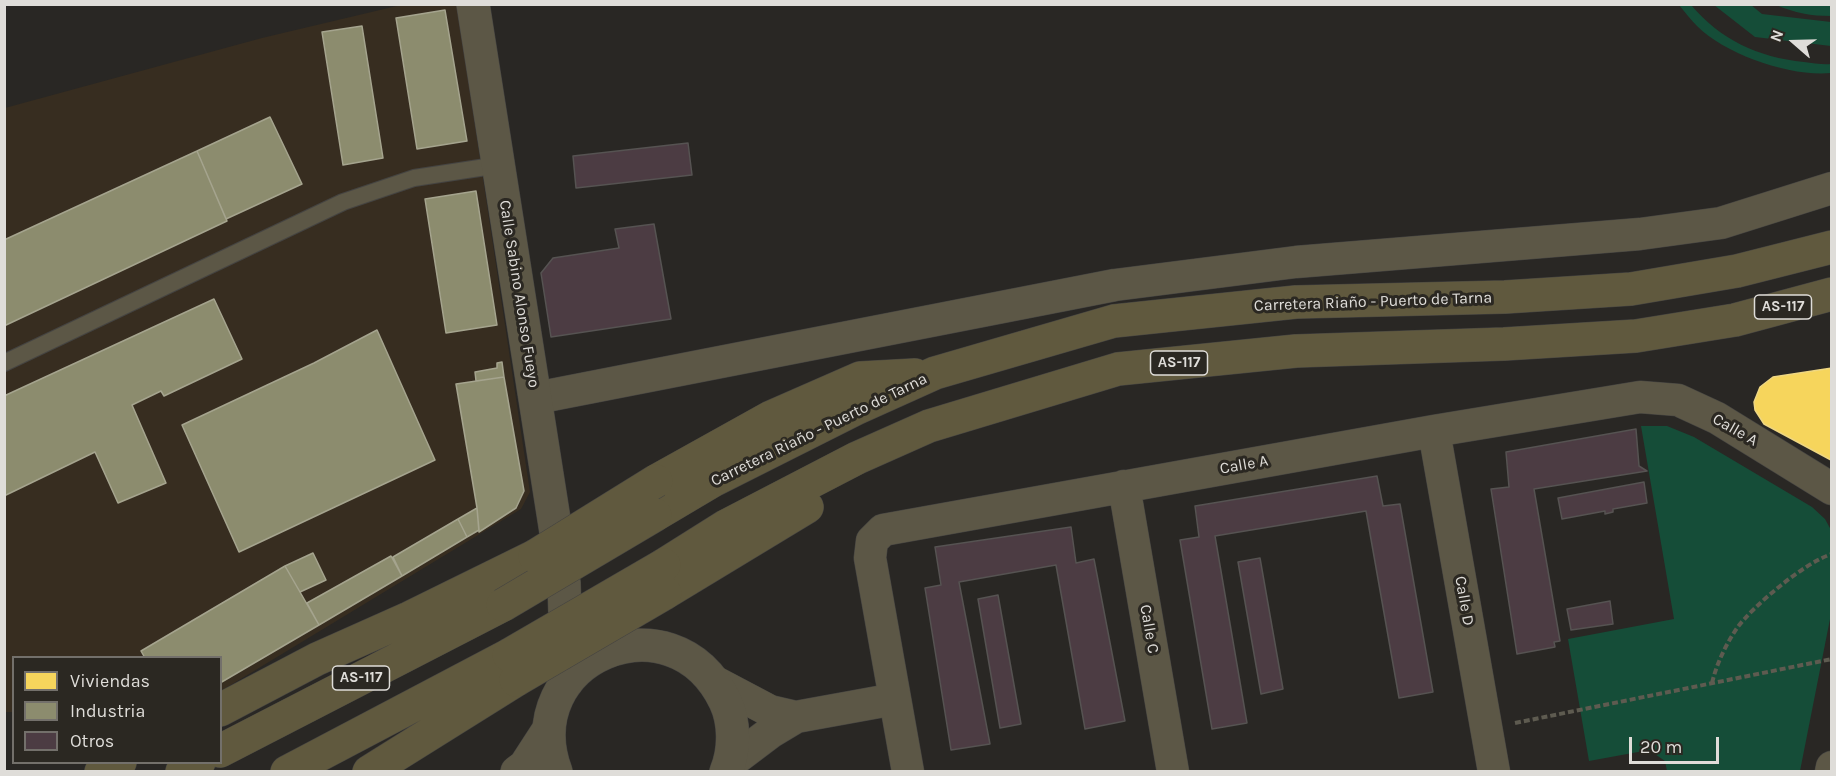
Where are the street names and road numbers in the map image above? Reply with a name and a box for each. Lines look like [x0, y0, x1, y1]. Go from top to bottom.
street label: Calle Sabino Alonso Fueyo [495, 199, 543, 389]
street label: Carretera Riaño - Puerto de Tarna [1254, 288, 1492, 316]
road number: AS-117 [1754, 295, 1812, 319]
road number: AS-117 [1150, 351, 1208, 375]
street label: Carretera Riaño - Puerto de Tarna [708, 369, 930, 491]
street label: Calle A [1709, 409, 1761, 451]
street label: Calle A [1218, 451, 1270, 479]
street label: Calle D [1450, 575, 1478, 627]
street label: Calle C [1135, 603, 1163, 655]
road number: AS-117 [332, 666, 389, 690]

